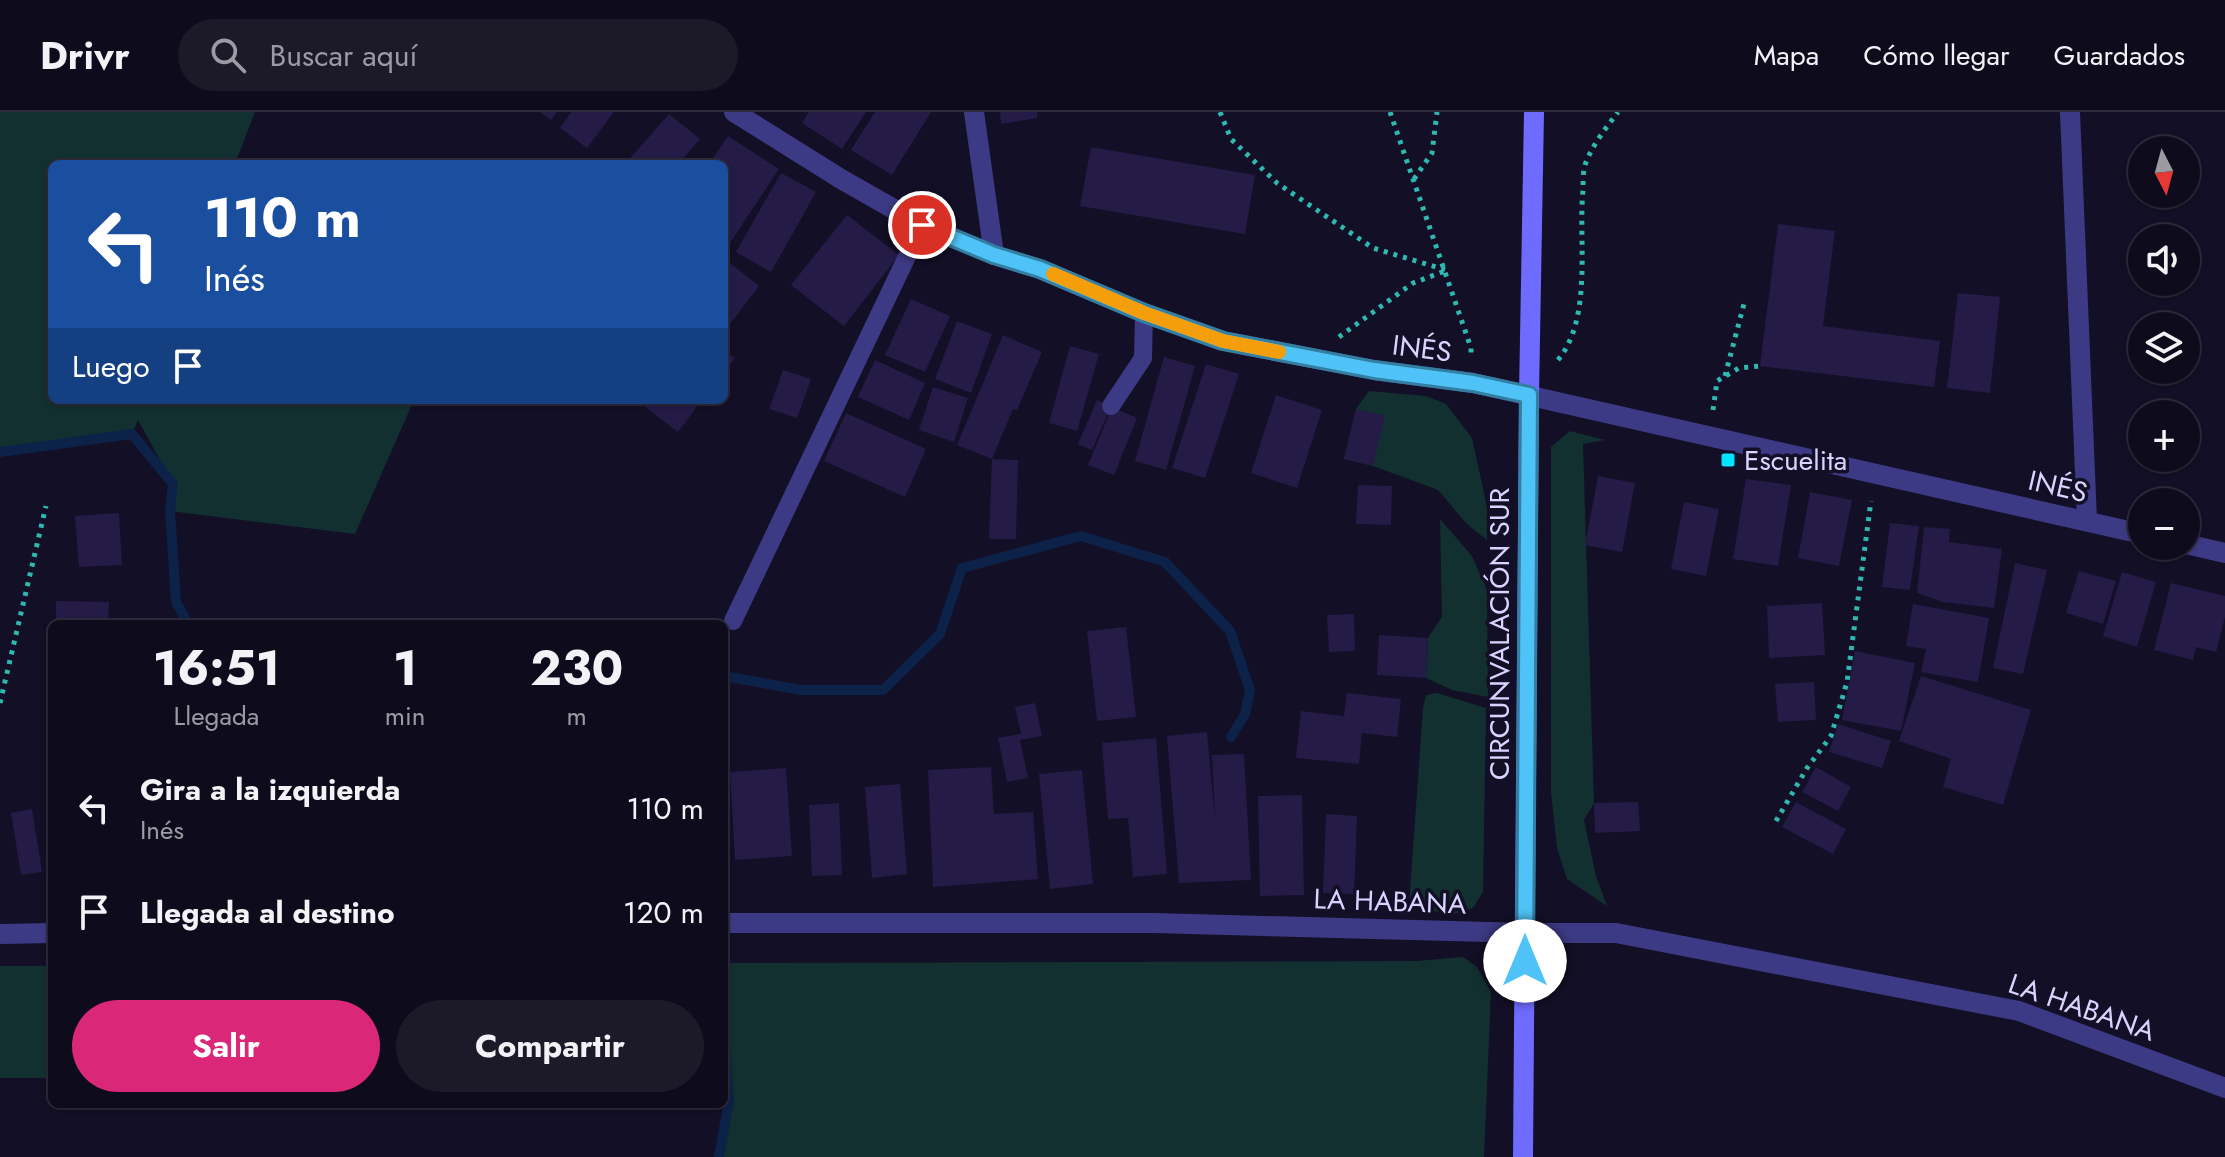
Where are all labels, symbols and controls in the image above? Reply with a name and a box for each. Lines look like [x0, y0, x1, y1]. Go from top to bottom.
search box [178, 19, 738, 91]
text: Drivr [40, 28, 130, 83]
icon: search [206, 33, 250, 77]
text: Buscar aquí [270, 34, 417, 77]
text: Mapa [1754, 35, 1819, 76]
text: Cómo llegar [1863, 35, 2010, 76]
text: Guardados [2054, 35, 2185, 76]
north arrow [2128, 136, 2200, 208]
map controls [2128, 136, 2200, 560]
text: 110 m [204, 177, 361, 258]
pin [888, 191, 956, 259]
icon: left [72, 192, 176, 296]
icon: arrive [900, 203, 944, 247]
button: sound [2128, 224, 2200, 296]
text: Inés [204, 252, 265, 304]
button: layers [2128, 312, 2200, 384]
street label: INÉS [1390, 325, 1454, 372]
icon: arrive [166, 344, 210, 388]
text: Luego [72, 345, 150, 388]
button: + [2128, 400, 2200, 472]
place label: Escuelita [1744, 440, 1847, 481]
marker: Escuelita [1719, 451, 1737, 469]
street label: INÉS [2024, 460, 2091, 513]
street label: CIRCUNVALACIÓN SUR [1479, 488, 1520, 780]
button: − [2128, 488, 2200, 560]
text: 16:51 [153, 634, 280, 703]
text: 1 [393, 634, 417, 703]
text: 230 [530, 634, 623, 703]
text: Llegada [174, 697, 259, 735]
text: min [385, 697, 426, 735]
text: m [567, 697, 587, 735]
text: Gira a la izquierda [140, 768, 400, 811]
icon: left [72, 786, 116, 830]
text: 110 m [627, 787, 704, 830]
text: Inés [140, 811, 184, 849]
street label: LA HABANA [1313, 878, 1468, 925]
icon: arrive [72, 890, 116, 934]
text: Llegada al destino [140, 891, 395, 934]
text: 120 m [623, 891, 704, 934]
position arrow [1483, 919, 1567, 1003]
street label: LA HABANA [2003, 963, 2161, 1052]
button: Salir [72, 1000, 380, 1092]
button: Compartir [396, 1000, 704, 1092]

